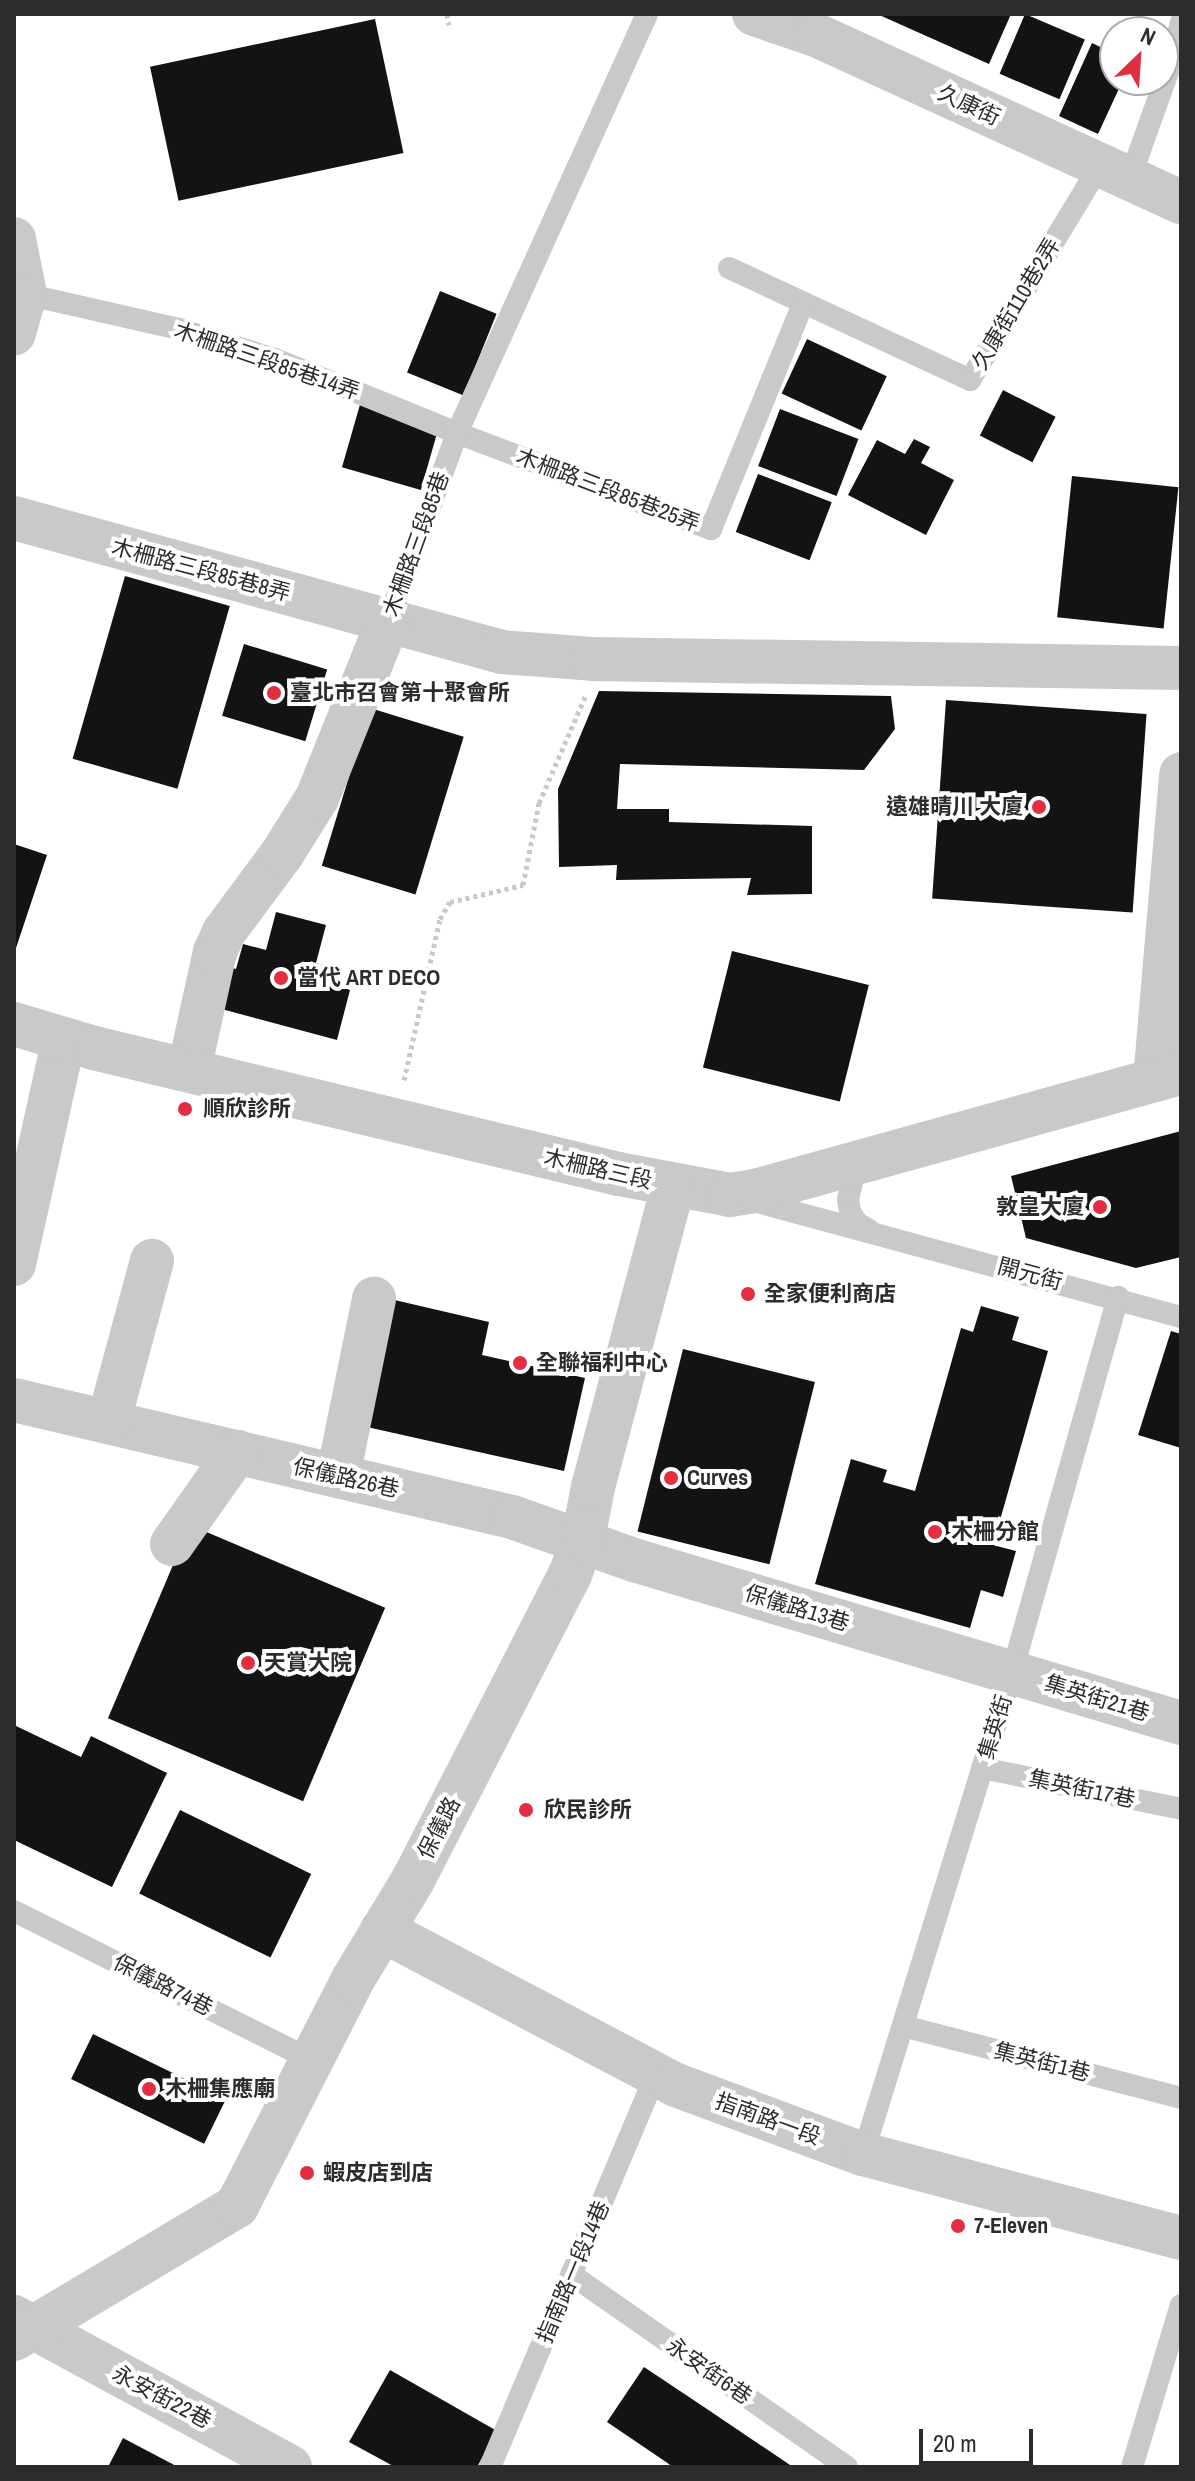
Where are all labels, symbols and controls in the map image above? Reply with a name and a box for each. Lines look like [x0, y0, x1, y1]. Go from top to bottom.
north arrow [1099, 16, 1179, 96]
text: N [1136, 20, 1161, 52]
street label: 久康街 [934, 79, 1004, 131]
street label: 久康街110巷2弄 [966, 233, 1066, 375]
street label: 木柵路三段85巷14弄 [171, 317, 363, 405]
street label: 木柵路三段85巷25弄 [513, 443, 703, 537]
street label: 木柵路三段85巷 [378, 468, 454, 620]
street label: 木柵路三段85巷8弄 [109, 533, 293, 607]
place label: 臺北市召會第十聚會所 [290, 680, 510, 706]
marker: 臺北市召會第十聚會所 [265, 684, 283, 702]
place label: 遠雄晴川 大廈 [886, 794, 1023, 820]
marker: 遠雄晴川 大廈 [1030, 798, 1048, 816]
place label: 當代 ART DECO [297, 965, 440, 991]
marker: 當代 ART DECO [272, 969, 290, 987]
place label: 順欣診所 [203, 1096, 291, 1122]
marker: 順欣診所 [174, 1098, 196, 1120]
street label: 木柵路三段 [541, 1144, 655, 1194]
place label: 敦皇大廈 [996, 1194, 1084, 1220]
marker: 敦皇大廈 [1091, 1198, 1109, 1216]
street label: 開元街 [995, 1253, 1065, 1295]
place label: 全家便利商店 [764, 1281, 896, 1307]
marker: 全家便利商店 [739, 1285, 757, 1303]
place label: 全聯福利中心 [536, 1350, 668, 1376]
marker: 全聯福利中心 [511, 1354, 529, 1372]
street label: 保儀路26巷 [290, 1453, 402, 1503]
place label: Curves [687, 1465, 748, 1491]
marker: Curves [662, 1469, 680, 1487]
place label: 木柵分館 [951, 1519, 1039, 1545]
marker: 木柵分館 [926, 1523, 944, 1541]
street label: 保儀路13巷 [741, 1580, 853, 1636]
place label: 天賞大院 [264, 1650, 352, 1676]
marker: 天賞大院 [239, 1654, 257, 1672]
street label: 集英街21巷 [1041, 1670, 1153, 1726]
street label: 集英街 [973, 1692, 1017, 1762]
street label: 集英街17巷 [1026, 1765, 1138, 1813]
street label: 保儀路 [412, 1793, 466, 1863]
place label: 欣民診所 [544, 1797, 632, 1823]
marker: 欣民診所 [515, 1799, 537, 1821]
street label: 保儀路74巷 [109, 1949, 217, 2021]
street label: 集英街1巷 [991, 2037, 1093, 2087]
place label: 木柵集應廟 [165, 2076, 275, 2102]
marker: 木柵集應廟 [140, 2080, 158, 2098]
street label: 指南路一段 [712, 2088, 824, 2150]
place label: 蝦皮店到店 [323, 2160, 433, 2186]
marker: 蝦皮店到店 [298, 2164, 316, 2182]
street label: 指南路一段14巷 [531, 2197, 615, 2347]
place label: 7-Eleven [974, 2213, 1048, 2239]
marker: 7-Eleven [949, 2217, 967, 2235]
street label: 永安街6巷 [661, 2332, 757, 2410]
street label: 永安街22巷 [108, 2360, 216, 2434]
scale bar [923, 2413, 1037, 2463]
text: 20 m [933, 2427, 977, 2459]

